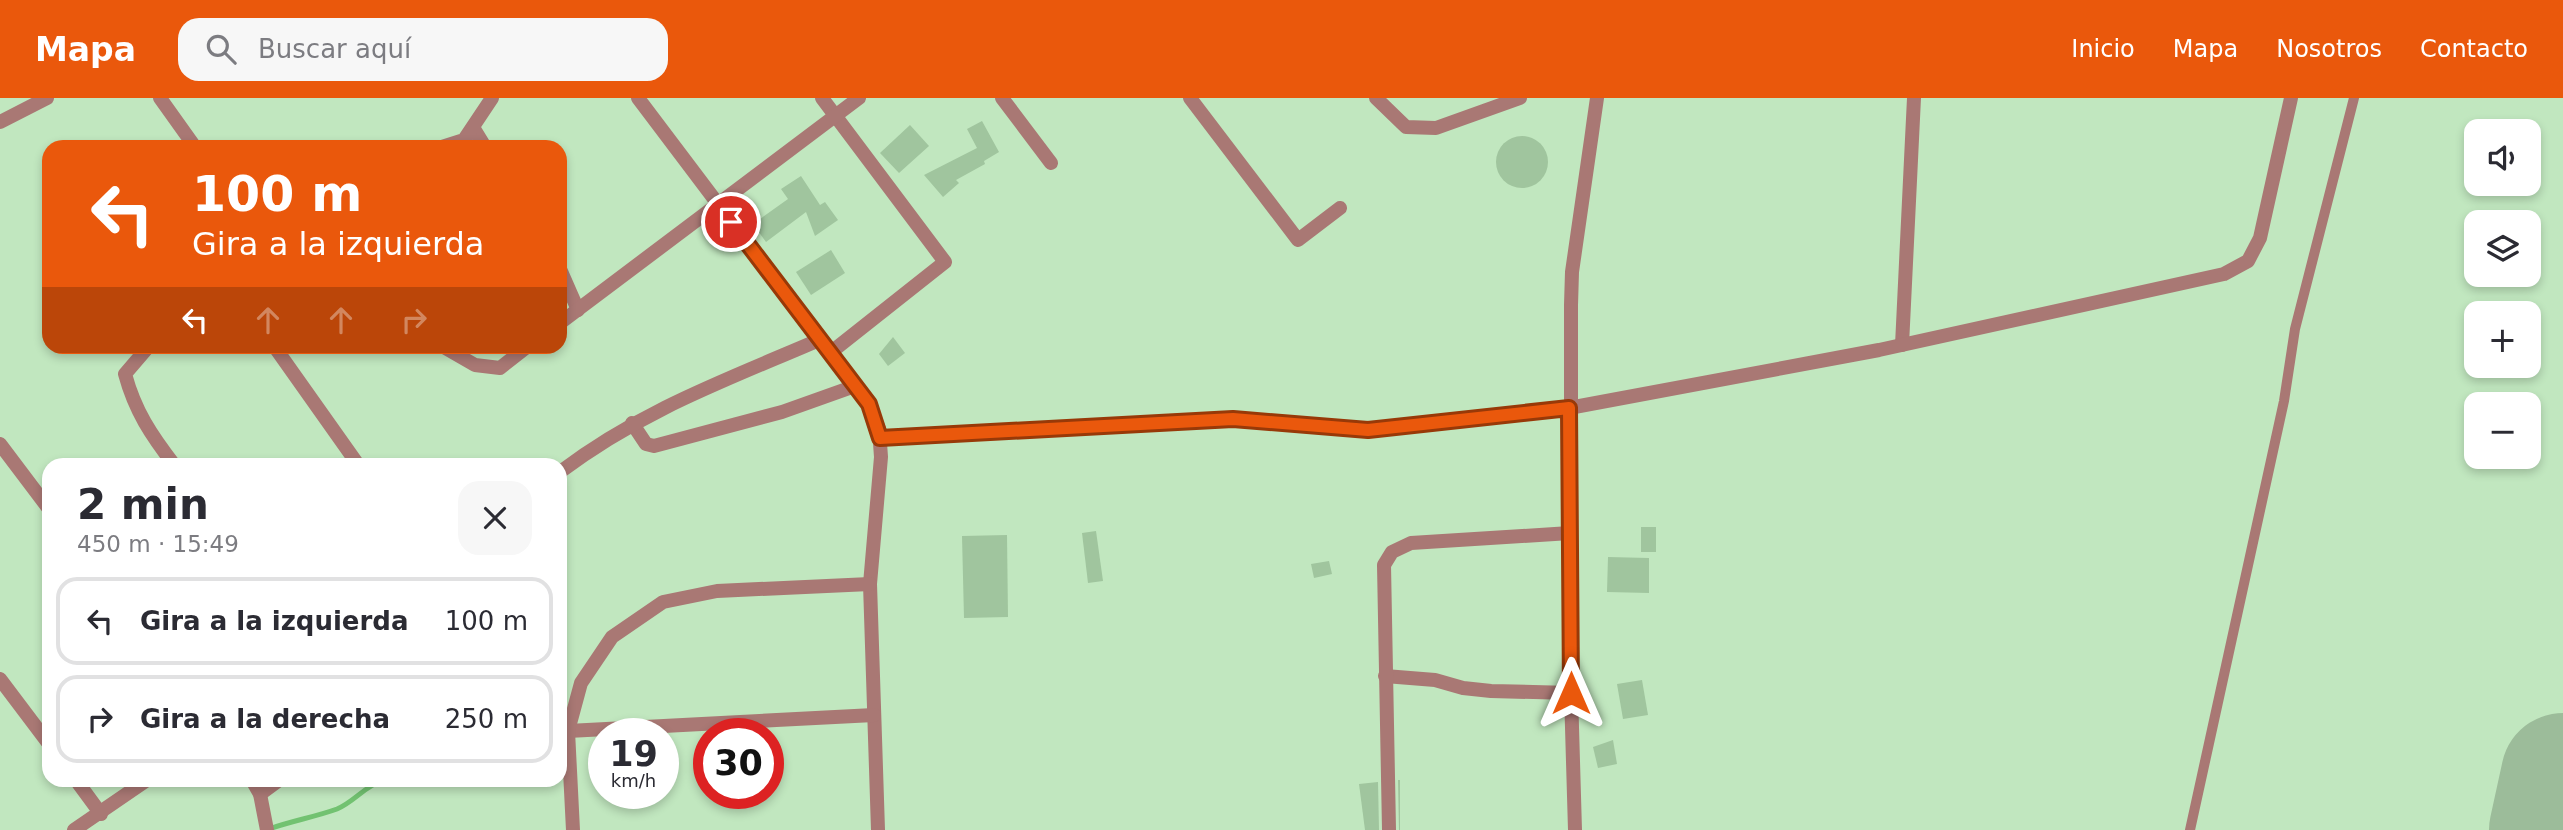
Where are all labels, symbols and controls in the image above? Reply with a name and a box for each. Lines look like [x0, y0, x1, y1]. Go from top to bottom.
search box [178, 18, 668, 81]
text: Mapa [35, 30, 136, 69]
icon: search [202, 30, 240, 68]
text: Buscar aquí [258, 34, 411, 64]
text: Inicio [2071, 35, 2135, 63]
text: Mapa [2173, 35, 2238, 63]
text: Nosotros [2276, 35, 2382, 63]
text: Contacto [2420, 35, 2528, 63]
map controls [2464, 119, 2541, 469]
button: sound [2464, 119, 2541, 196]
text: 100 m [192, 166, 362, 223]
icon: left [77, 168, 168, 259]
pin [701, 192, 761, 252]
icon: arrive [712, 203, 750, 241]
button: layers [2464, 210, 2541, 287]
text: Gira a la izquierda [192, 225, 484, 263]
icon: left [176, 301, 214, 339]
icon: ahead [249, 301, 287, 339]
icon: ahead [322, 301, 360, 339]
icon: right [395, 301, 433, 339]
button: + [2464, 301, 2541, 378]
button: − [2464, 392, 2541, 469]
text: 2 min [77, 480, 209, 529]
button: close [458, 481, 532, 555]
text: 450 m · 15:49 [77, 531, 239, 557]
icon: left [81, 602, 119, 640]
text: Gira a la izquierda [140, 606, 408, 636]
text: 100 m [445, 606, 528, 636]
position arrow [1534, 656, 1608, 730]
icon: right [81, 700, 119, 738]
text: Gira a la derecha [140, 704, 390, 734]
text: 250 m [445, 704, 528, 734]
speed limit sign: 30 [693, 718, 784, 809]
text: 19 [609, 734, 658, 774]
text: km/h [611, 770, 656, 791]

